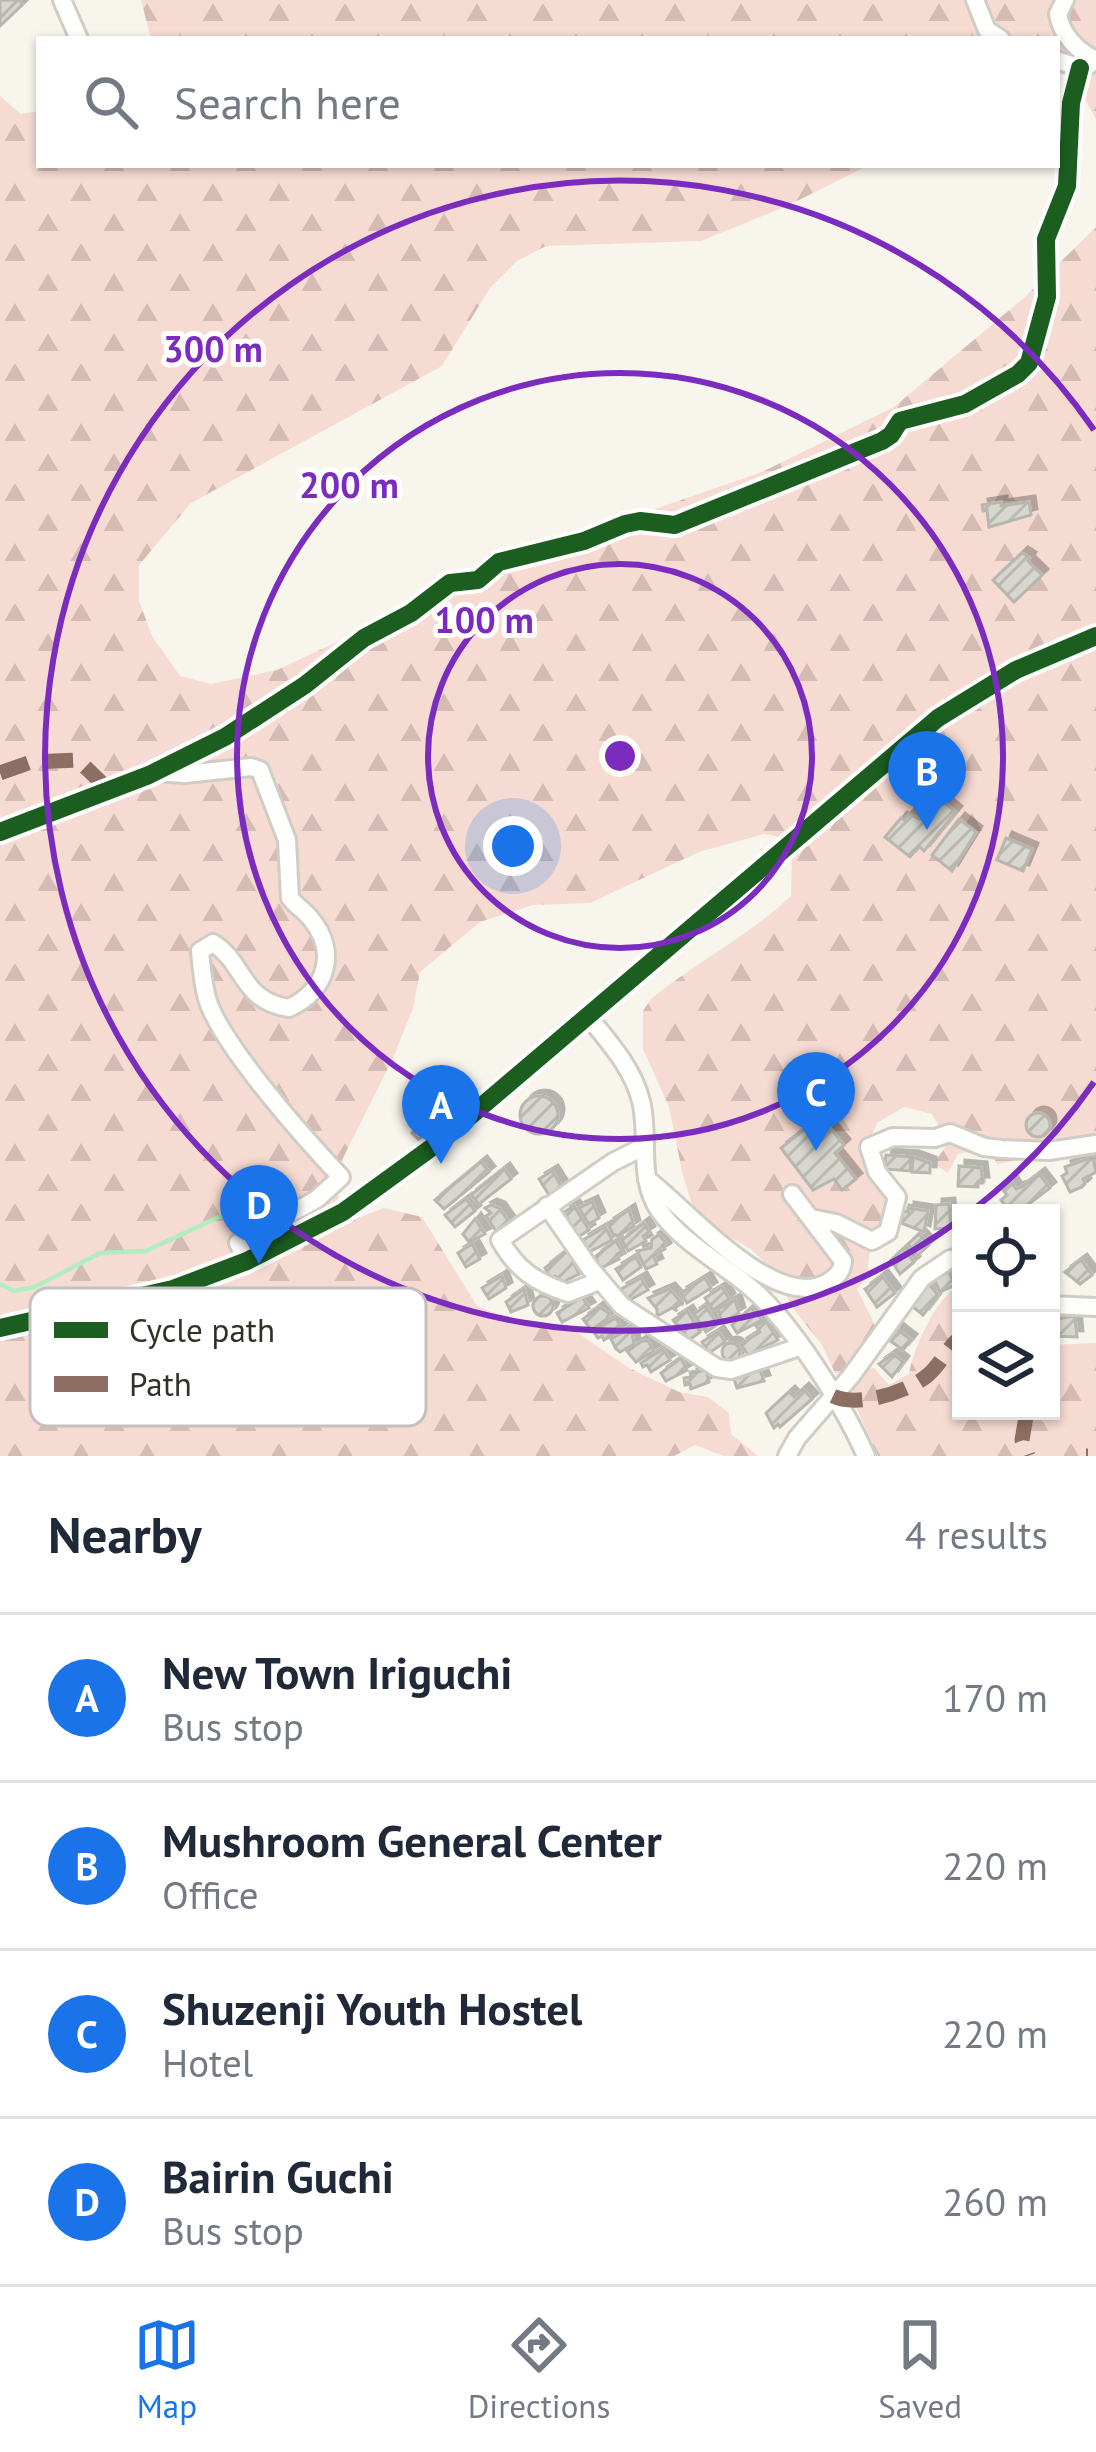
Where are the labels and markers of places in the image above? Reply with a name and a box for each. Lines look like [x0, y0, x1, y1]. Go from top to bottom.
pin: B [888, 731, 966, 830]
centre of rings [599, 735, 641, 777]
pin: C [777, 1052, 855, 1151]
pin: A [402, 1065, 480, 1164]
pin: D [220, 1165, 298, 1264]

